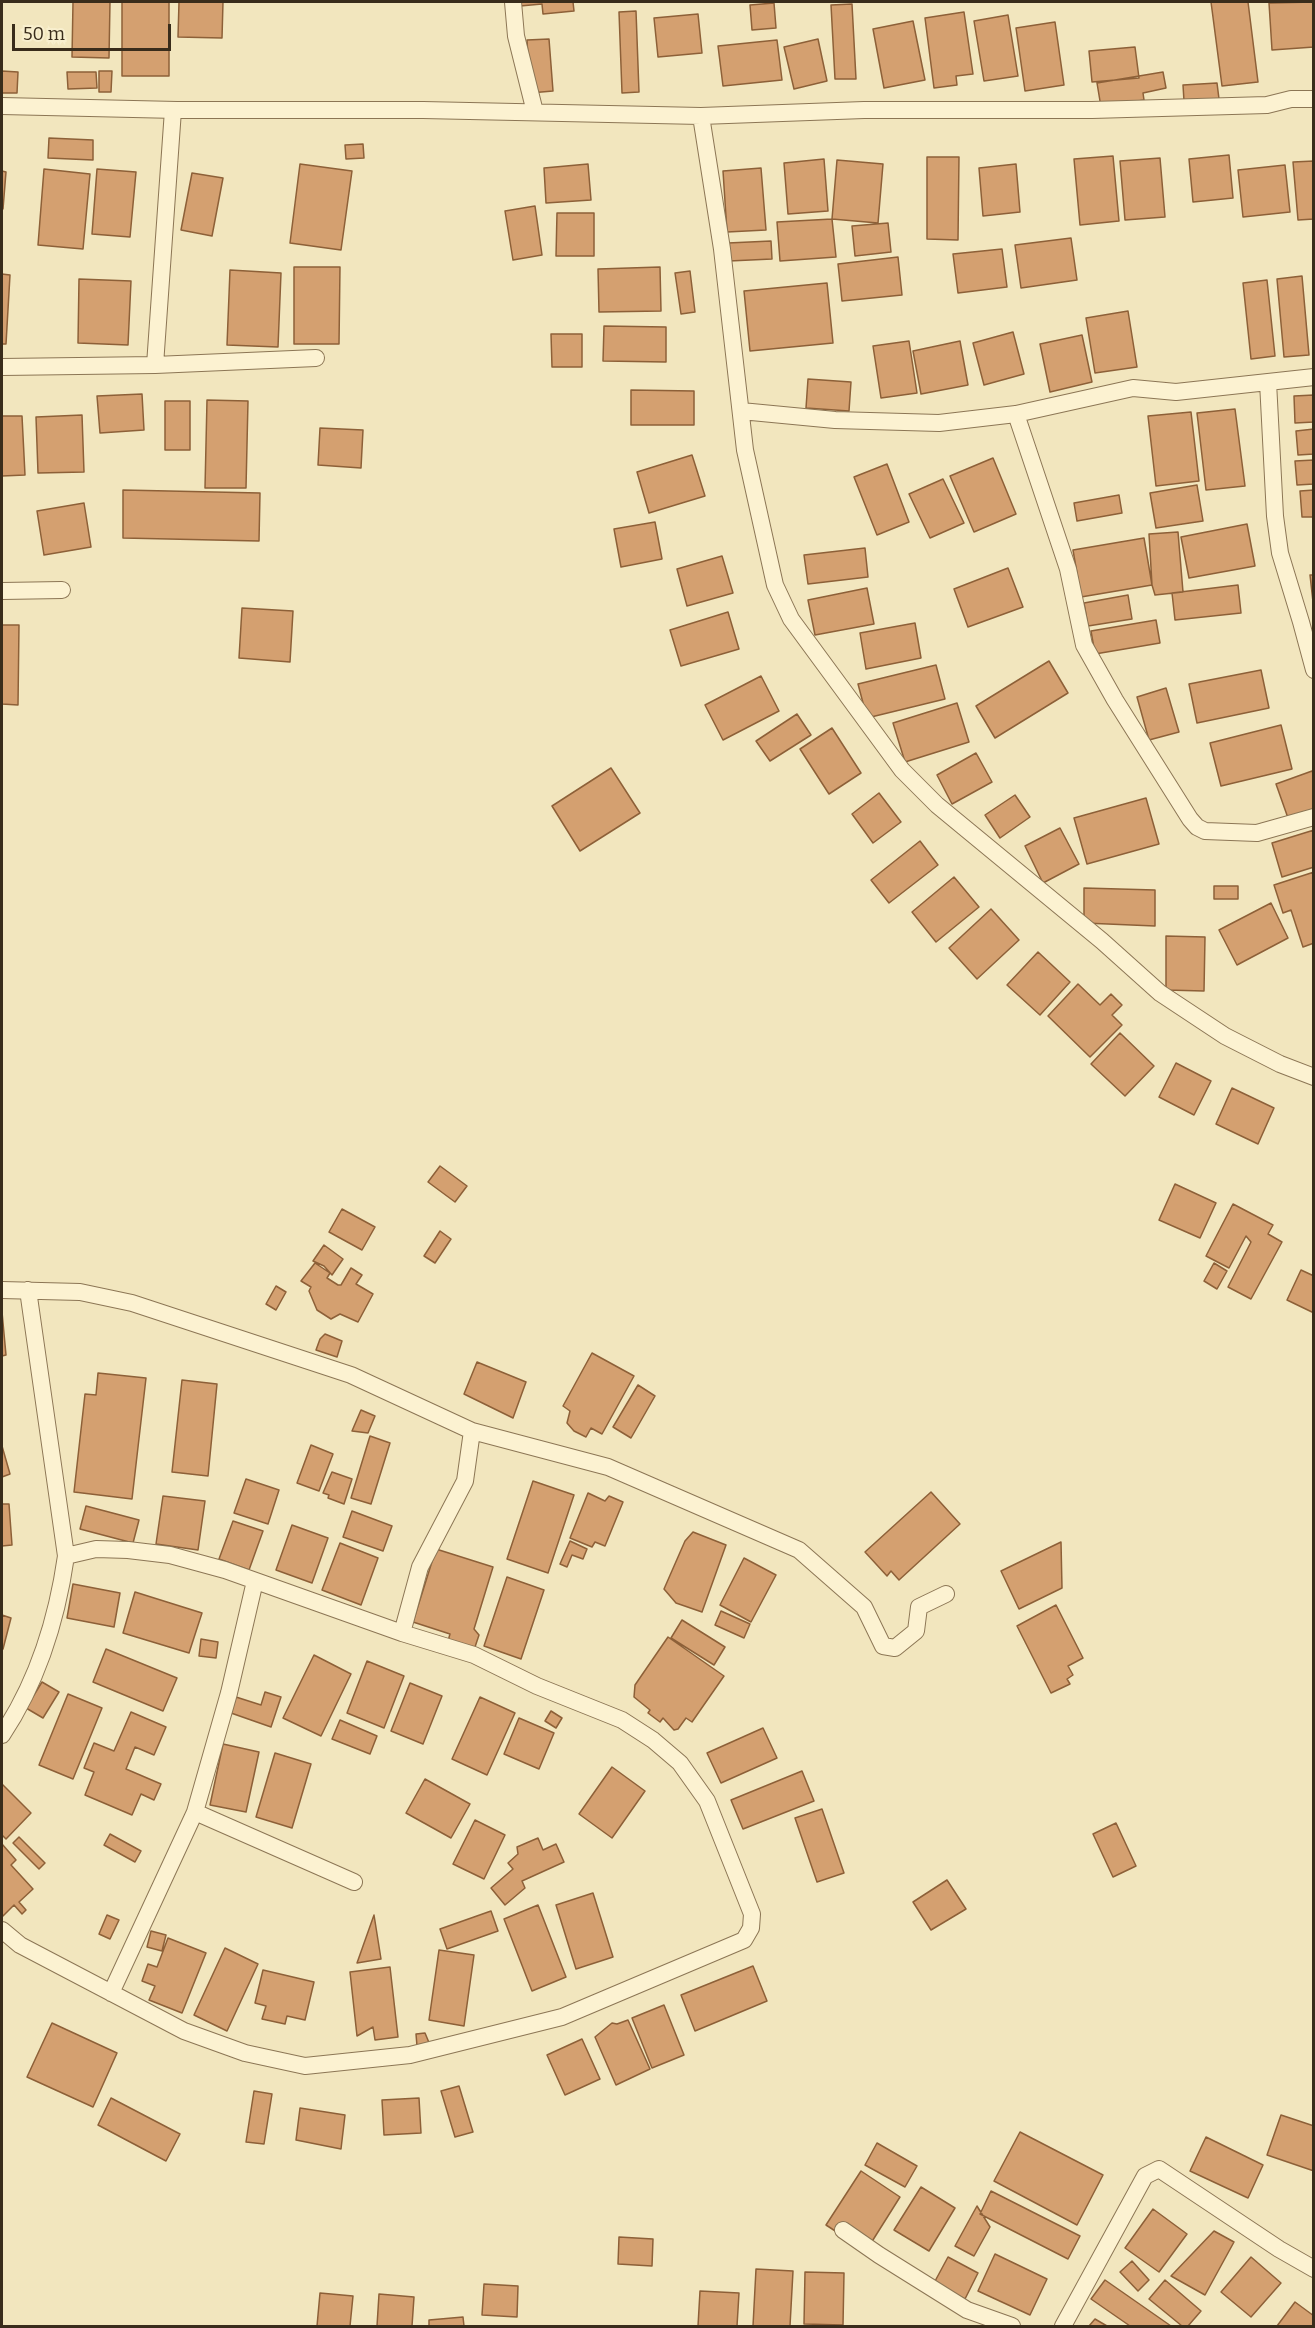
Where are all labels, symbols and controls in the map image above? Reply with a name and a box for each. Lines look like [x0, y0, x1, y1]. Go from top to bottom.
scale bar [15, 12, 174, 50]
text: 50 m [23, 23, 65, 45]

